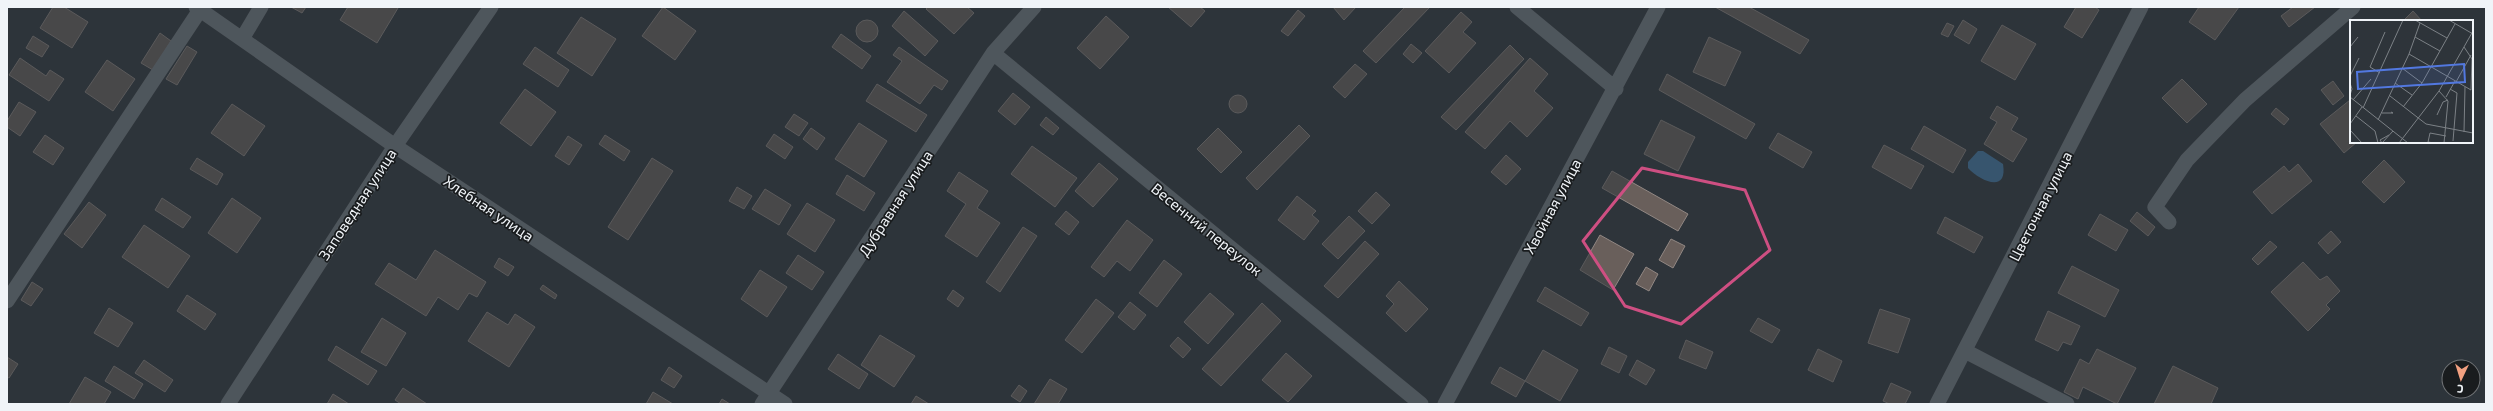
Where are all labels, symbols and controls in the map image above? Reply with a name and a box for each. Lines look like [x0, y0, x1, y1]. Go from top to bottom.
inset map [2350, 20, 2473, 143]
street label: Заповедная улица [314, 145, 401, 264]
street label: Дубравная улица [854, 147, 937, 260]
street label: Цветочная улица [2005, 148, 2076, 264]
street label: Хвойная улица [1519, 155, 1586, 257]
street label: Хлебная улица [440, 171, 537, 246]
street label: Весенний переулок [1147, 179, 1266, 280]
north arrow [2441, 359, 2481, 399]
text: С [2456, 383, 2464, 396]

